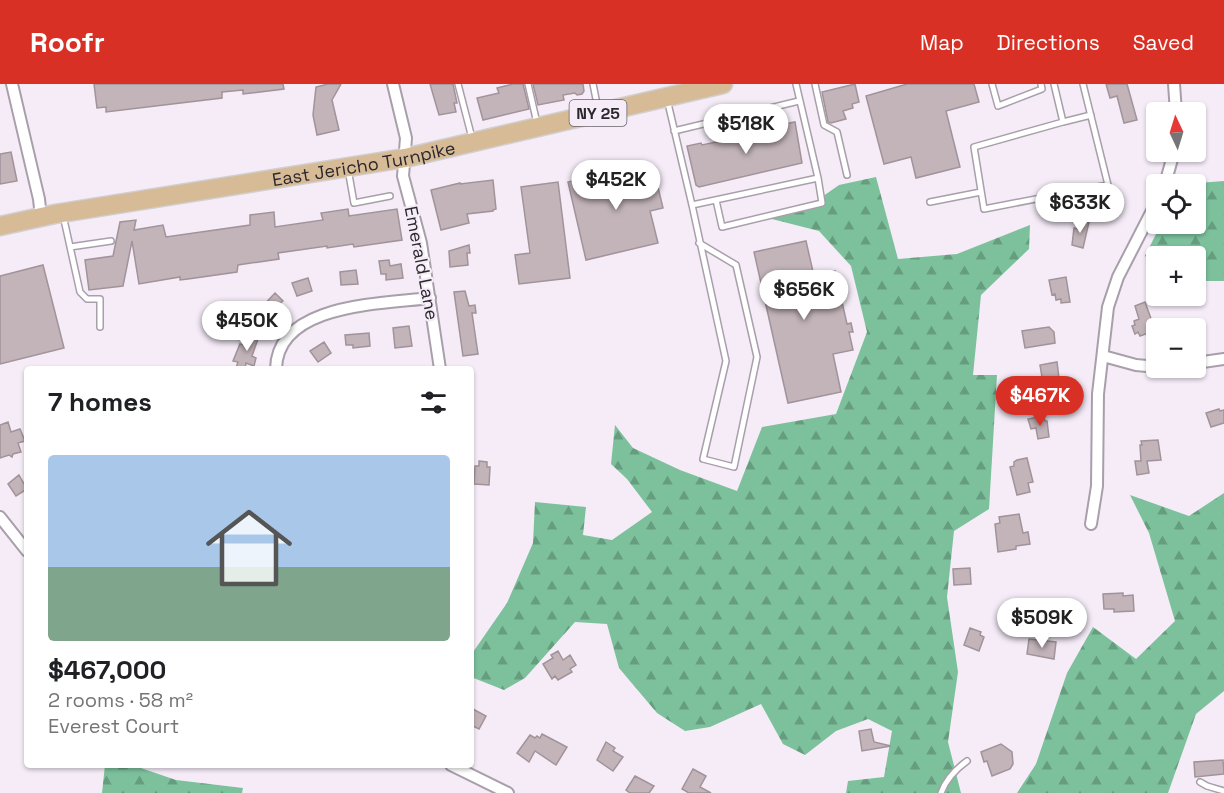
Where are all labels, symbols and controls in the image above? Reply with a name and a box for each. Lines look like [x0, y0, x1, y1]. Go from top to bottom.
text: Roofr [30, 24, 105, 60]
text: Map [920, 29, 964, 56]
text: Directions [997, 29, 1100, 56]
text: Saved [1133, 29, 1194, 56]
road number: NY 25 [570, 100, 626, 126]
north arrow [1146, 102, 1206, 162]
map controls [1146, 102, 1206, 378]
pin: $518K [704, 104, 788, 155]
text: $518K [717, 110, 775, 136]
street label: East Jericho Turnpike [270, 135, 457, 191]
pin: $452K [574, 160, 658, 211]
text: $452K [585, 166, 647, 192]
button: locate [1146, 174, 1206, 234]
pin: $633K [1038, 183, 1122, 234]
text: $633K [1049, 189, 1111, 215]
street label: Emerald Lane [400, 204, 444, 322]
button: + [1146, 246, 1206, 306]
pin: $656K [762, 270, 846, 321]
text: $656K [773, 276, 835, 302]
pin: $450K [205, 301, 289, 352]
text: $450K [216, 307, 278, 333]
button: − [1146, 318, 1206, 378]
pin: $467K [998, 376, 1082, 427]
text: $467K [1010, 382, 1070, 408]
text: 7 homes [48, 385, 152, 419]
icon: filters [417, 386, 450, 419]
icon: home [195, 494, 303, 602]
pin: $509K [1000, 598, 1084, 649]
text: $509K [1011, 604, 1073, 630]
text: $467,000 [48, 653, 166, 687]
text: 2 rooms · 58 m² [48, 687, 193, 713]
text: Everest Court [48, 713, 179, 739]

